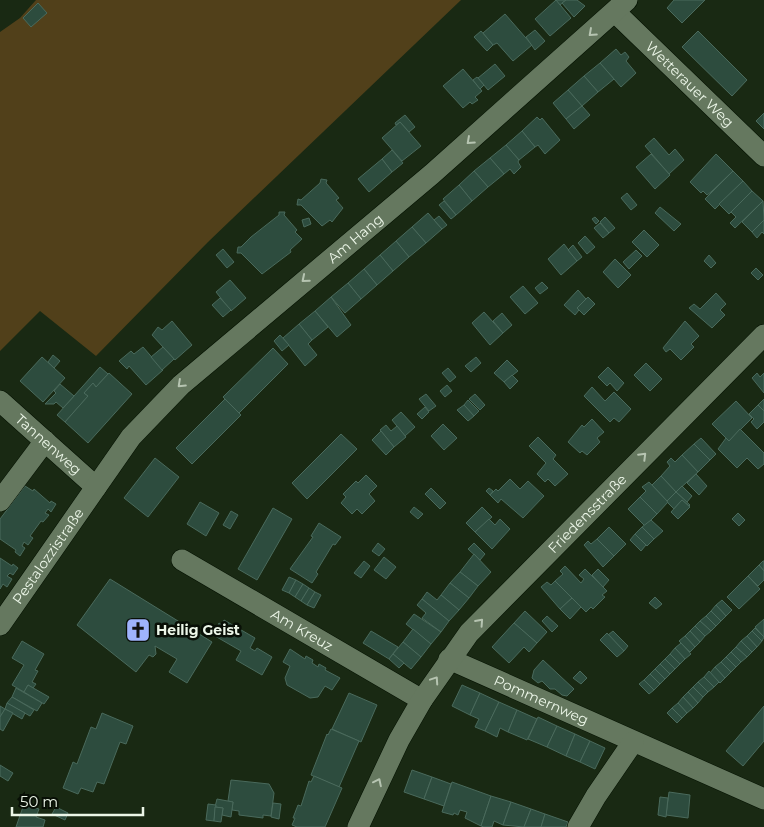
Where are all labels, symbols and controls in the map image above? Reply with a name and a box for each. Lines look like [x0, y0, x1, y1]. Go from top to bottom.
one-way arrow [588, 27, 597, 36]
street label: Wetterauer Weg [642, 37, 738, 131]
one-way arrow [467, 135, 476, 144]
street label: Am Hang [324, 210, 387, 267]
one-way arrow [302, 274, 311, 283]
one-way arrow [178, 378, 187, 387]
street label: Tannenweg [12, 410, 85, 479]
one-way arrow [638, 453, 647, 462]
street label: Friedensstraße [544, 470, 630, 557]
street label: Pestalozzistraße [8, 505, 88, 608]
street label: Am Kreuz [268, 605, 336, 655]
church icon: Heilig Geist [125, 617, 151, 643]
one-way arrow [474, 618, 483, 627]
place label: Heilig Geist [156, 621, 240, 639]
street label: Pommernweg [491, 671, 591, 729]
one-way arrow [429, 676, 439, 685]
one-way arrow [372, 778, 382, 787]
scale bar [12, 784, 144, 816]
text: 50 m [20, 792, 58, 811]

